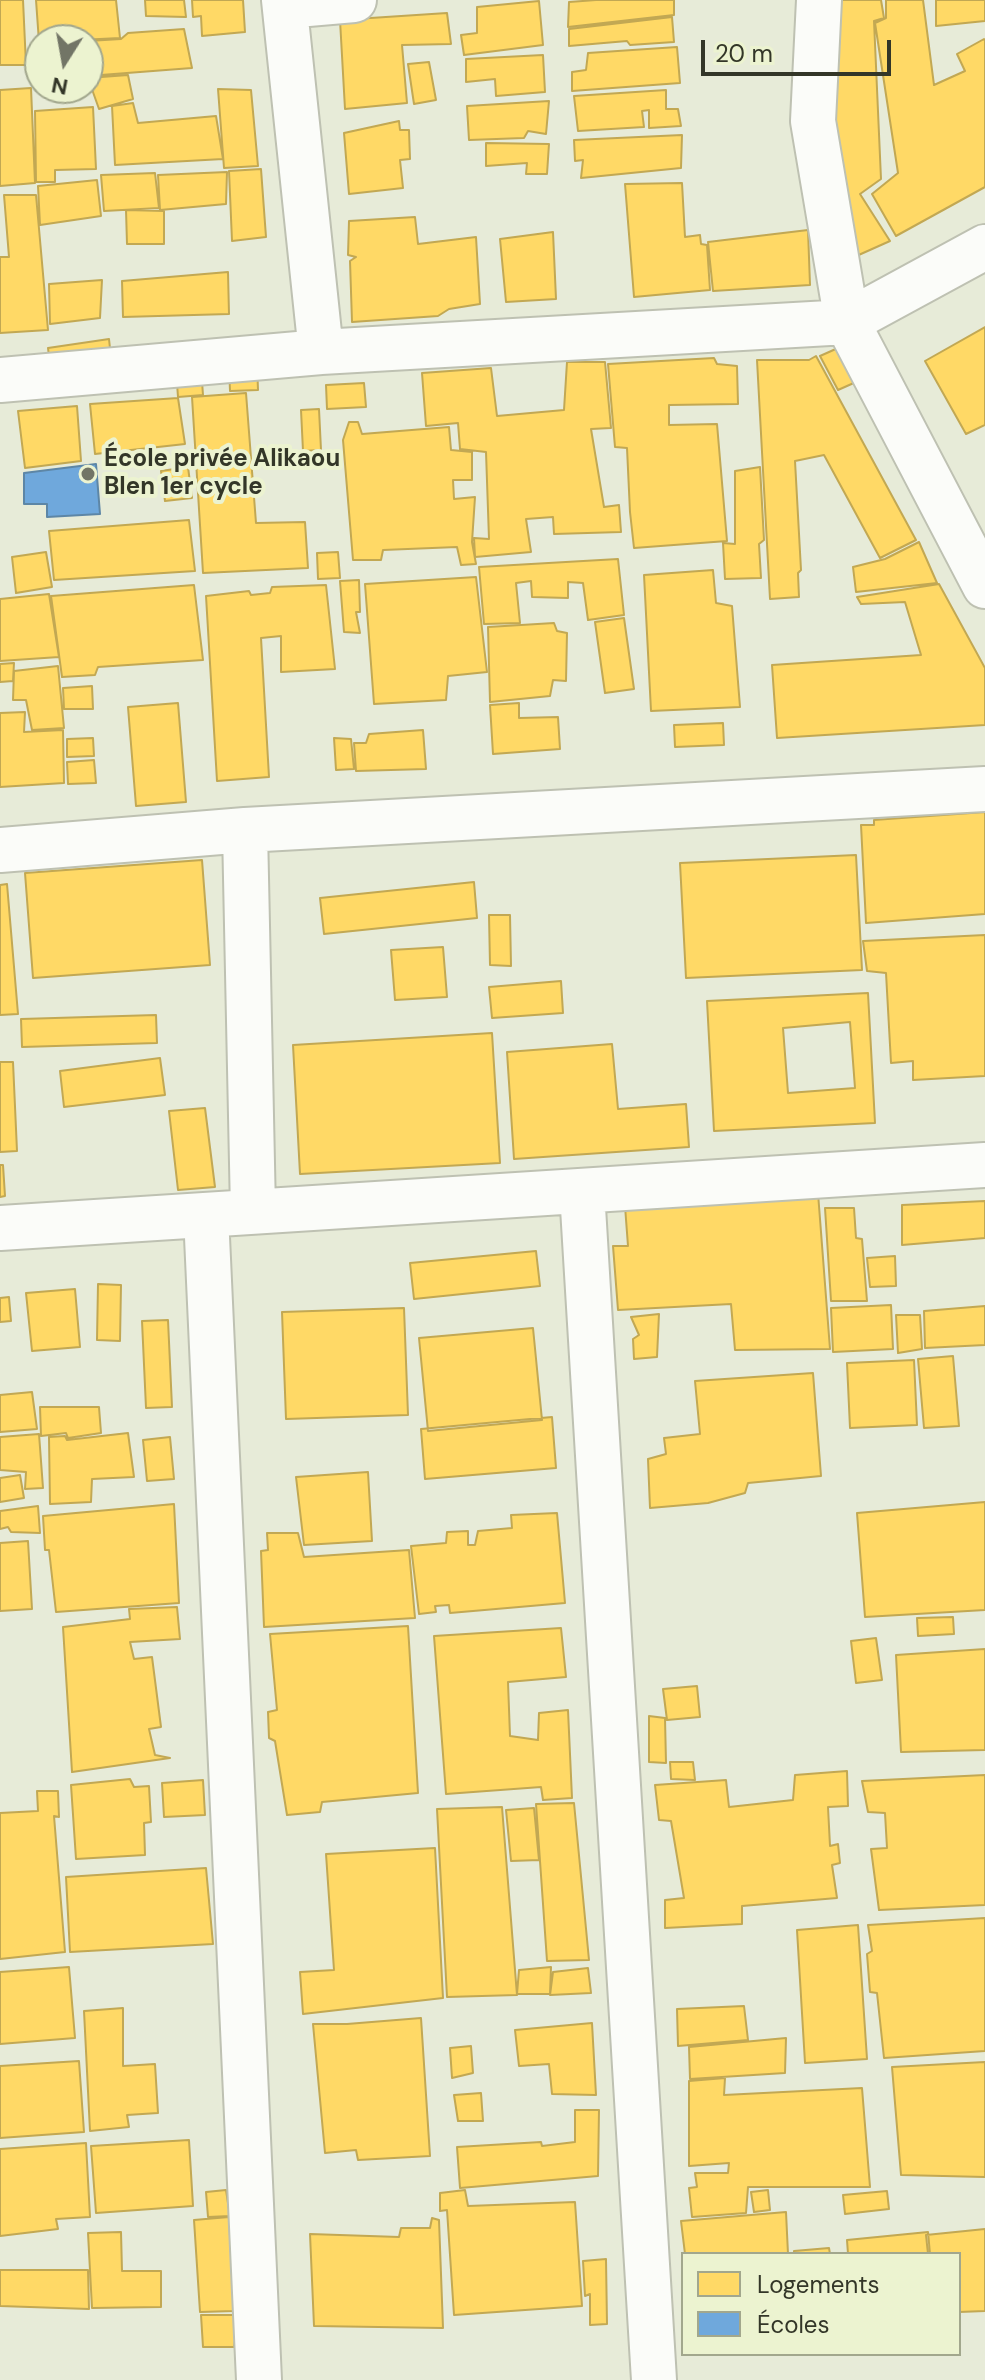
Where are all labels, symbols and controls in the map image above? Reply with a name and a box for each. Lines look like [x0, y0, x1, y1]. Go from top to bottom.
north arrow [24, 24, 104, 104]
scale bar [705, 24, 895, 74]
text: 20 m [715, 38, 773, 69]
text: N [49, 70, 70, 102]
place label: École privée Alikaou Blen 1er cycle [104, 446, 340, 502]
marker: École privée Alikaou Blen 1er cycle [79, 465, 97, 483]
legend [681, 2252, 961, 2356]
text: Logements [757, 2269, 880, 2300]
text: Écoles [757, 2309, 830, 2340]

